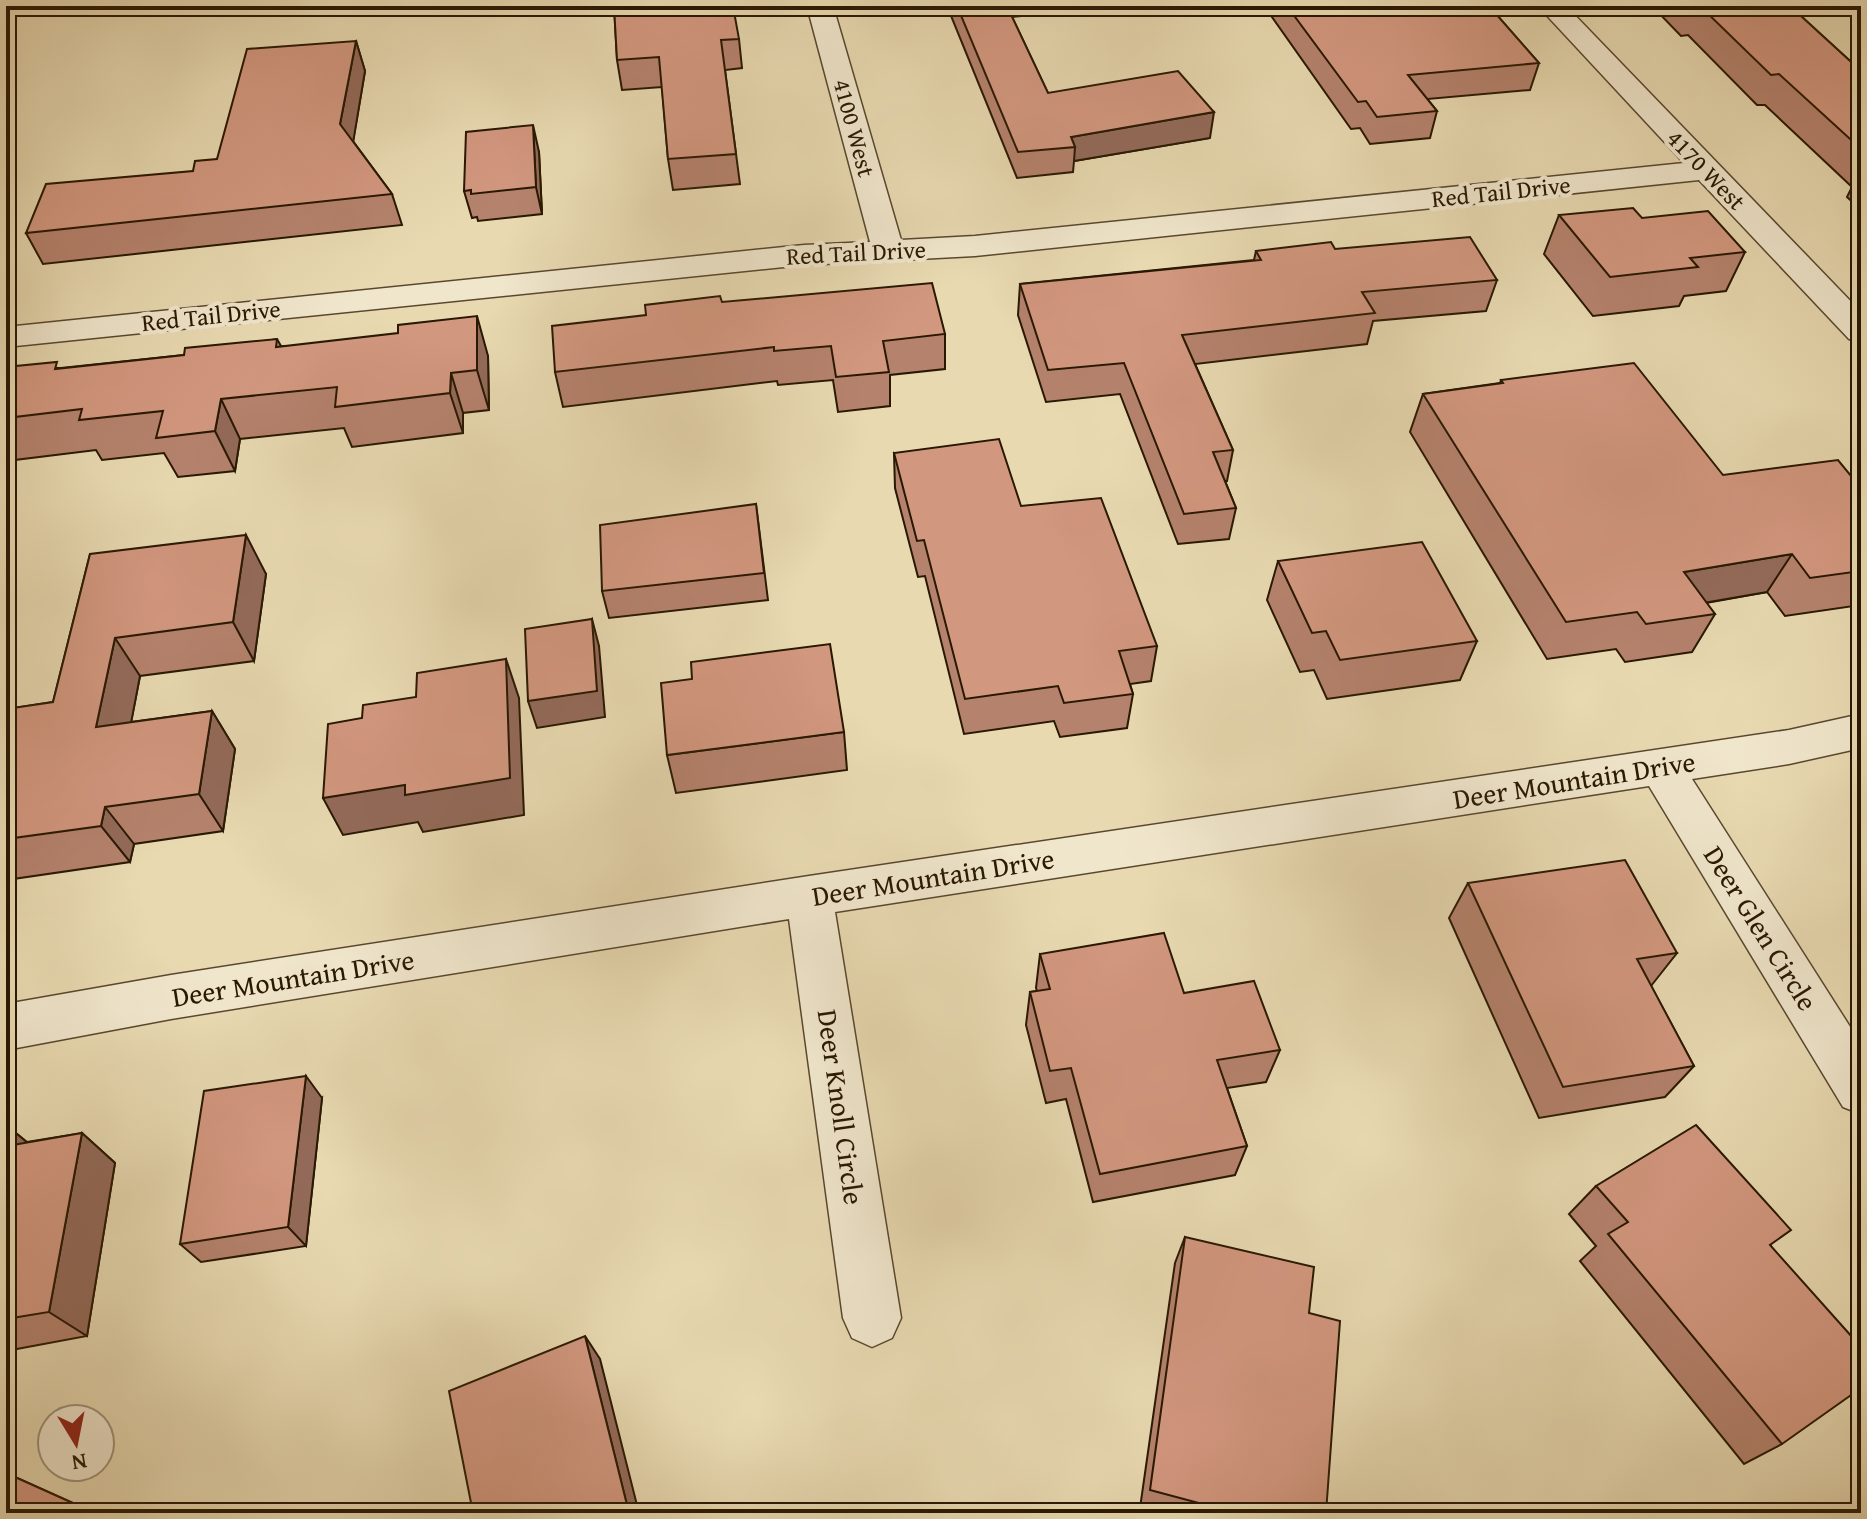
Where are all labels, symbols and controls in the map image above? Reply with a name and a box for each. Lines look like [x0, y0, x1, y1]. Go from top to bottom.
street label: 4100 West [825, 75, 884, 181]
street label: 4170 West [1659, 121, 1754, 218]
street label: Red Tail Drive [1430, 167, 1572, 216]
street label: Red Tail Drive [785, 231, 927, 274]
street label: Red Tail Drive [140, 291, 282, 340]
street label: Deer Mountain Drive [1450, 740, 1698, 819]
street label: Deer Mountain Drive [809, 837, 1057, 916]
street label: Deer Glen Circle [1694, 837, 1829, 1018]
street label: Deer Mountain Drive [169, 938, 417, 1017]
street label: Deer Knoll Circle [808, 1007, 875, 1207]
north arrow [36, 1403, 116, 1483]
text: N [69, 1446, 89, 1480]

